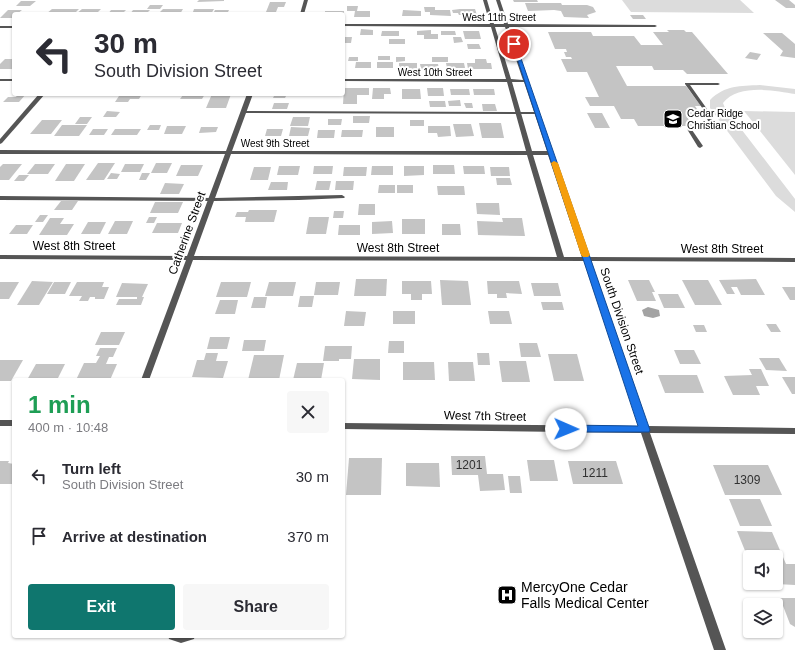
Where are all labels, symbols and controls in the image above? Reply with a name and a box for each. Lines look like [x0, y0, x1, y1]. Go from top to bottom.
street label: West 11th Street [462, 12, 536, 23]
pin [497, 27, 531, 61]
icon: left [28, 28, 80, 80]
text: 30 m [94, 28, 158, 59]
icon: arrive [503, 33, 525, 55]
text: South Division Street [94, 61, 262, 81]
street label: West 10th Street [398, 67, 472, 78]
school or university icon: Cedar Ridge Christian School [662, 108, 684, 130]
place label: Cedar Ridge Christian School [687, 108, 760, 131]
street label: West 9th Street [241, 138, 310, 149]
street label: Catherine Street [165, 189, 209, 276]
street label: West 8th Street [33, 239, 116, 253]
street label: West 8th Street [357, 241, 440, 255]
street label: West 8th Street [681, 242, 764, 256]
street label: South Division Street [597, 266, 647, 377]
text: 1 min [28, 391, 91, 418]
button: close [287, 391, 329, 433]
street label: West 7th Street [444, 408, 527, 424]
position arrow [545, 408, 587, 450]
text: 400 m · 10:48 [28, 420, 108, 435]
house number: 1201 [456, 458, 483, 472]
text: Turn left [62, 460, 121, 477]
icon: left [28, 465, 50, 487]
house number: 1211 [582, 466, 608, 480]
text: 30 m [296, 468, 329, 485]
house number: 1309 [734, 473, 761, 487]
text: South Division Street [62, 477, 183, 492]
icon: arrive [28, 525, 50, 547]
text: Arrive at destination [62, 528, 207, 545]
text: 370 m [287, 528, 329, 545]
map controls [743, 550, 783, 638]
button: sound [743, 550, 783, 590]
place label: MercyOne Cedar Falls Medical Center [521, 579, 649, 611]
button: Exit [28, 584, 175, 630]
button: Share [183, 584, 329, 630]
hospital icon: MercyOne Cedar Falls Medical Center [496, 584, 518, 606]
button: layers [743, 598, 783, 638]

